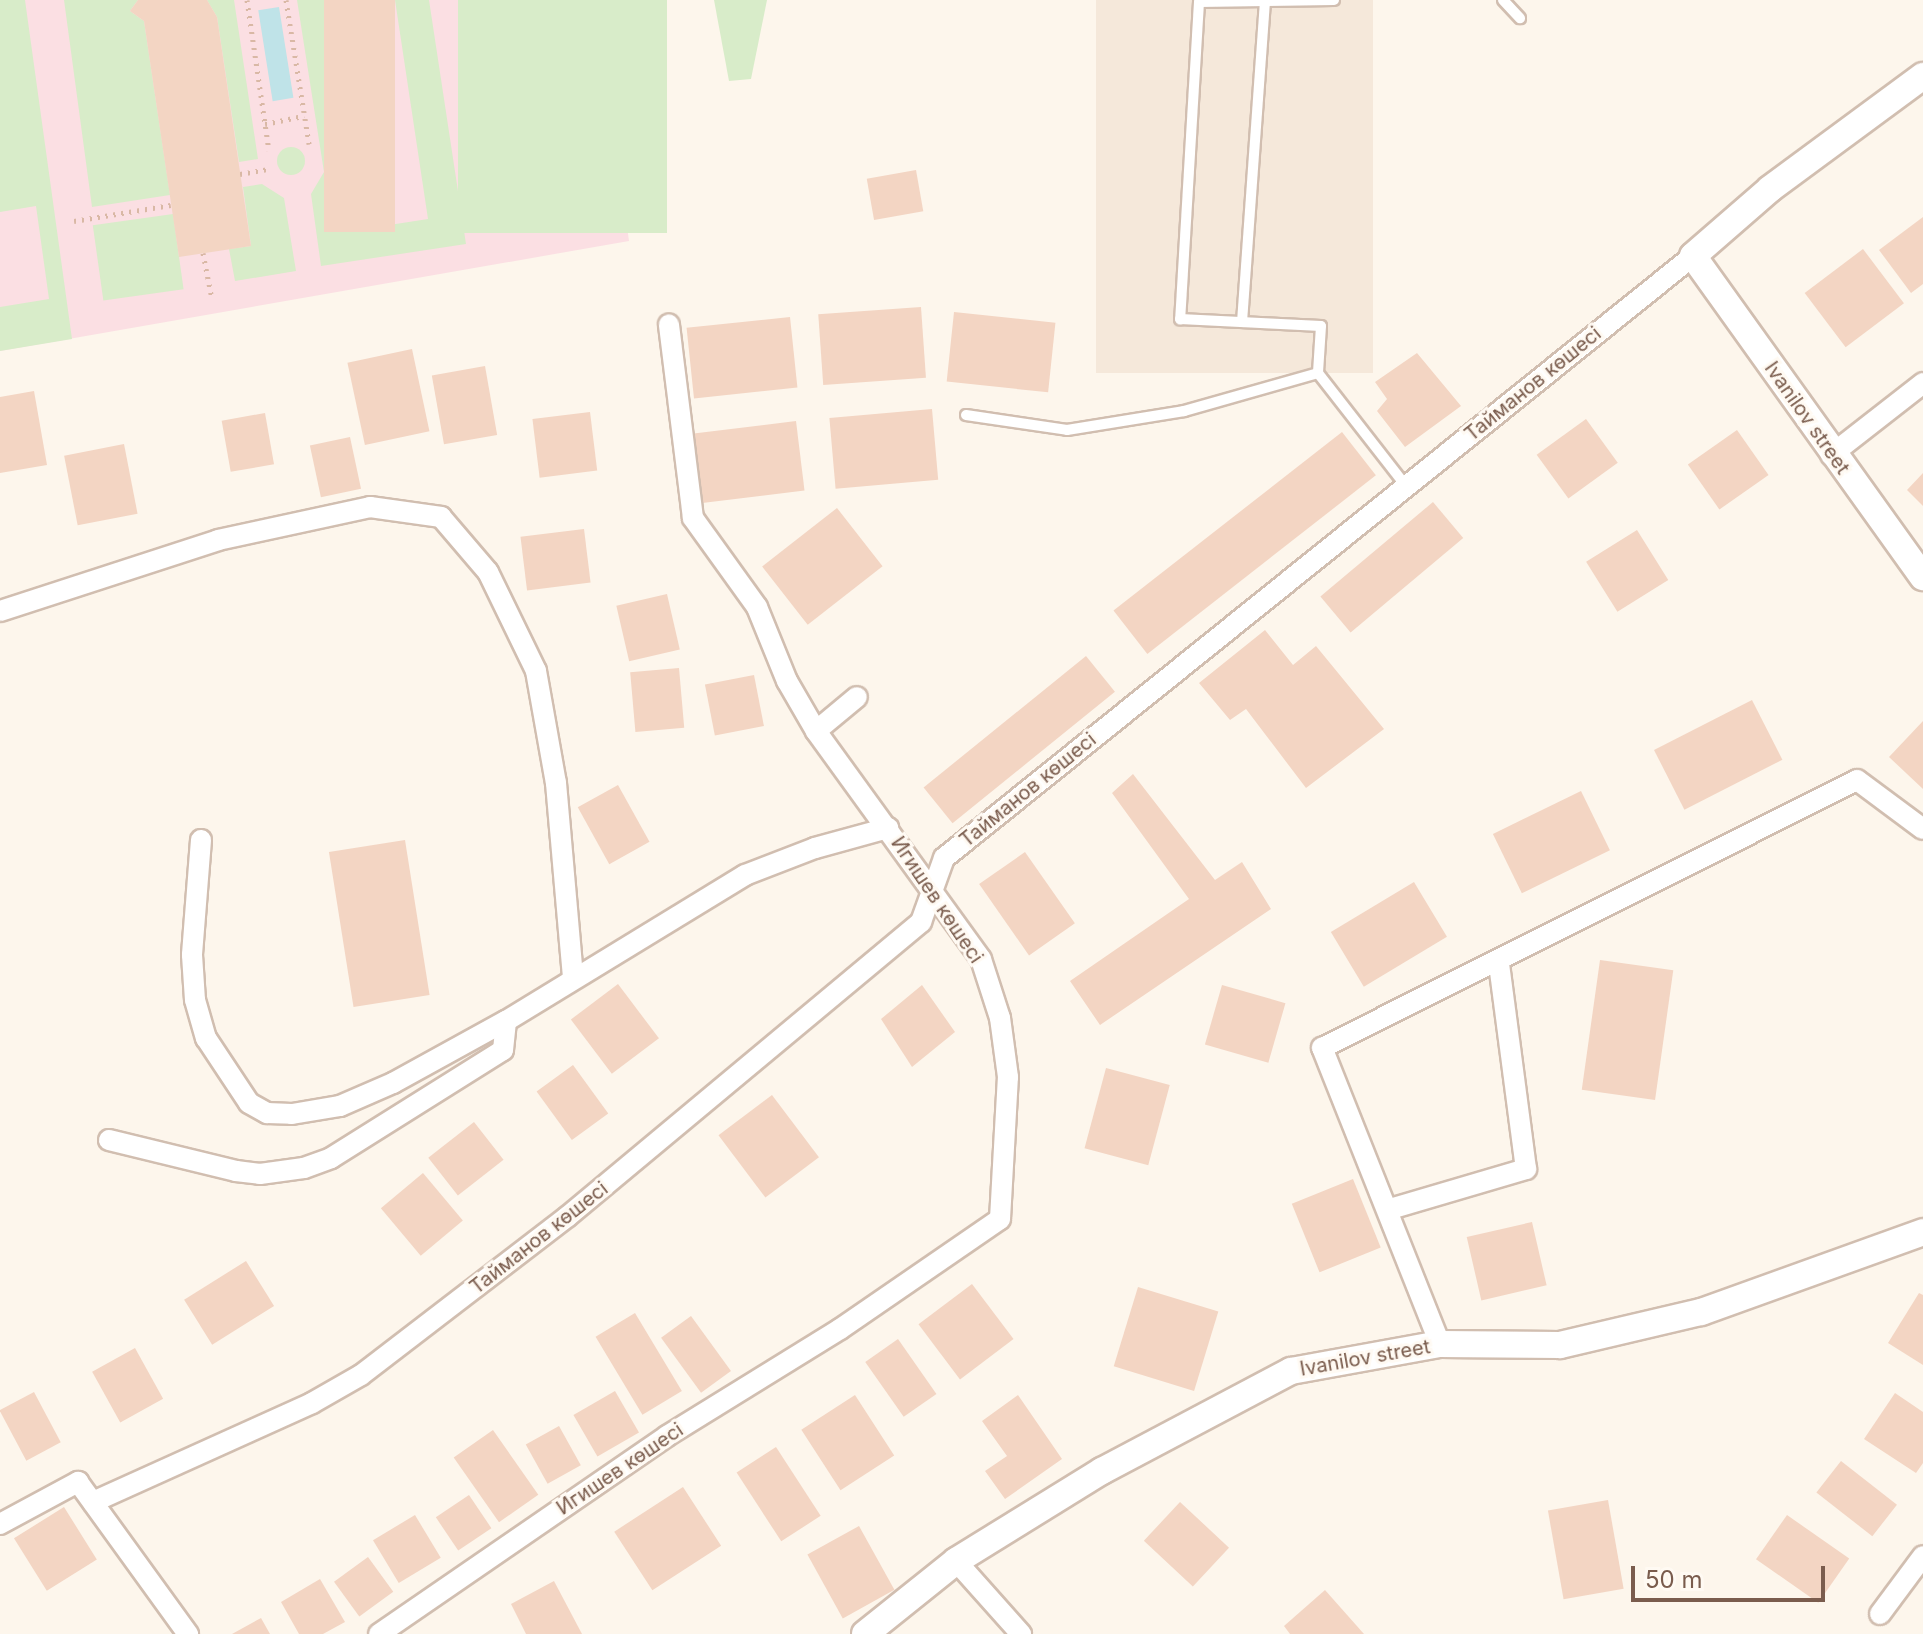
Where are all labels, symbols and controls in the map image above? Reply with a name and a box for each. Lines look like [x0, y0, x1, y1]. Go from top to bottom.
street label: Тайманов көшесі [1460, 322, 1606, 446]
street label: Ivanilov street [1759, 357, 1855, 479]
street label: Тайманов көшесі [955, 728, 1101, 852]
street label: Игишев көшесі [886, 832, 988, 968]
street label: Тайманов көшесі [465, 1177, 613, 1299]
street label: Ivanilov street [1298, 1335, 1432, 1381]
street label: Игишев көшесі [552, 1418, 688, 1520]
scale bar [1635, 1550, 1829, 1600]
text: 50 m [1645, 1565, 1703, 1594]

